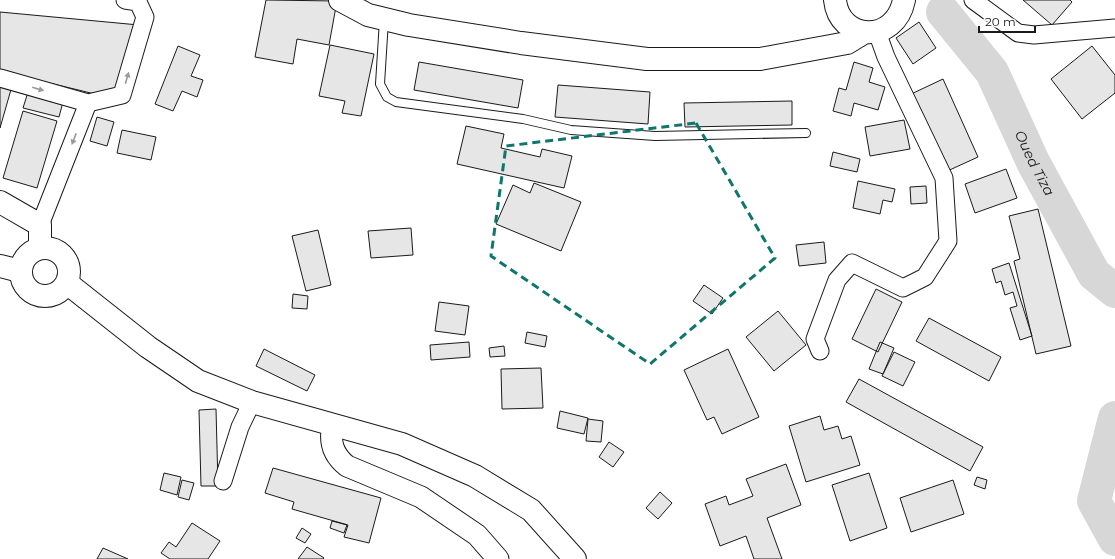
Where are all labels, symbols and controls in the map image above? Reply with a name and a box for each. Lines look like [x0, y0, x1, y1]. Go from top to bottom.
scale bar [979, 8, 1035, 34]
text: 20 m [985, 14, 1016, 29]
one-way arrow [124, 71, 130, 83]
one-way arrow [32, 86, 44, 92]
water label: Oued Tiza [1011, 127, 1059, 199]
one-way arrow [70, 134, 76, 146]

